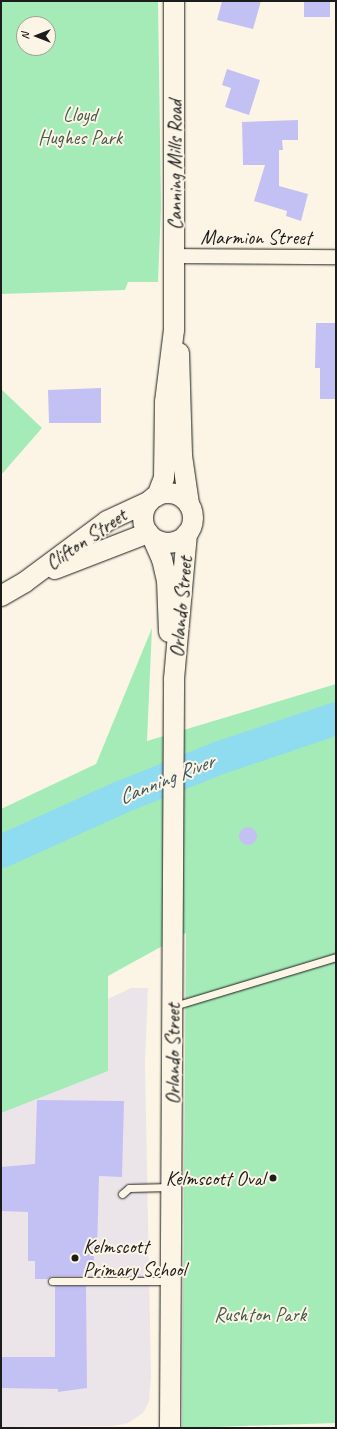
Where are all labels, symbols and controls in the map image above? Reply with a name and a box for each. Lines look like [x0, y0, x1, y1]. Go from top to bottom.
north arrow [16, 16, 56, 56]
text: N [18, 33, 32, 39]
street label: Canning Mills Road [163, 99, 187, 231]
park label: Lloyd Hughes Park [38, 102, 122, 149]
street label: Marmion Street [201, 225, 311, 249]
street label: Clifton Street [41, 503, 131, 575]
street label: Orlando Street [165, 555, 197, 659]
water label: Canning River [115, 748, 217, 810]
street label: Orlando Street [161, 1003, 185, 1105]
place label: Kelmscott Oval [165, 1166, 265, 1190]
marker: Kelmscott Oval [268, 1173, 278, 1183]
place label: Kelmscott Primary School [83, 1234, 185, 1281]
marker: Kelmscott Primary School [70, 1253, 80, 1263]
park label: Rushton Park [214, 1302, 306, 1326]

